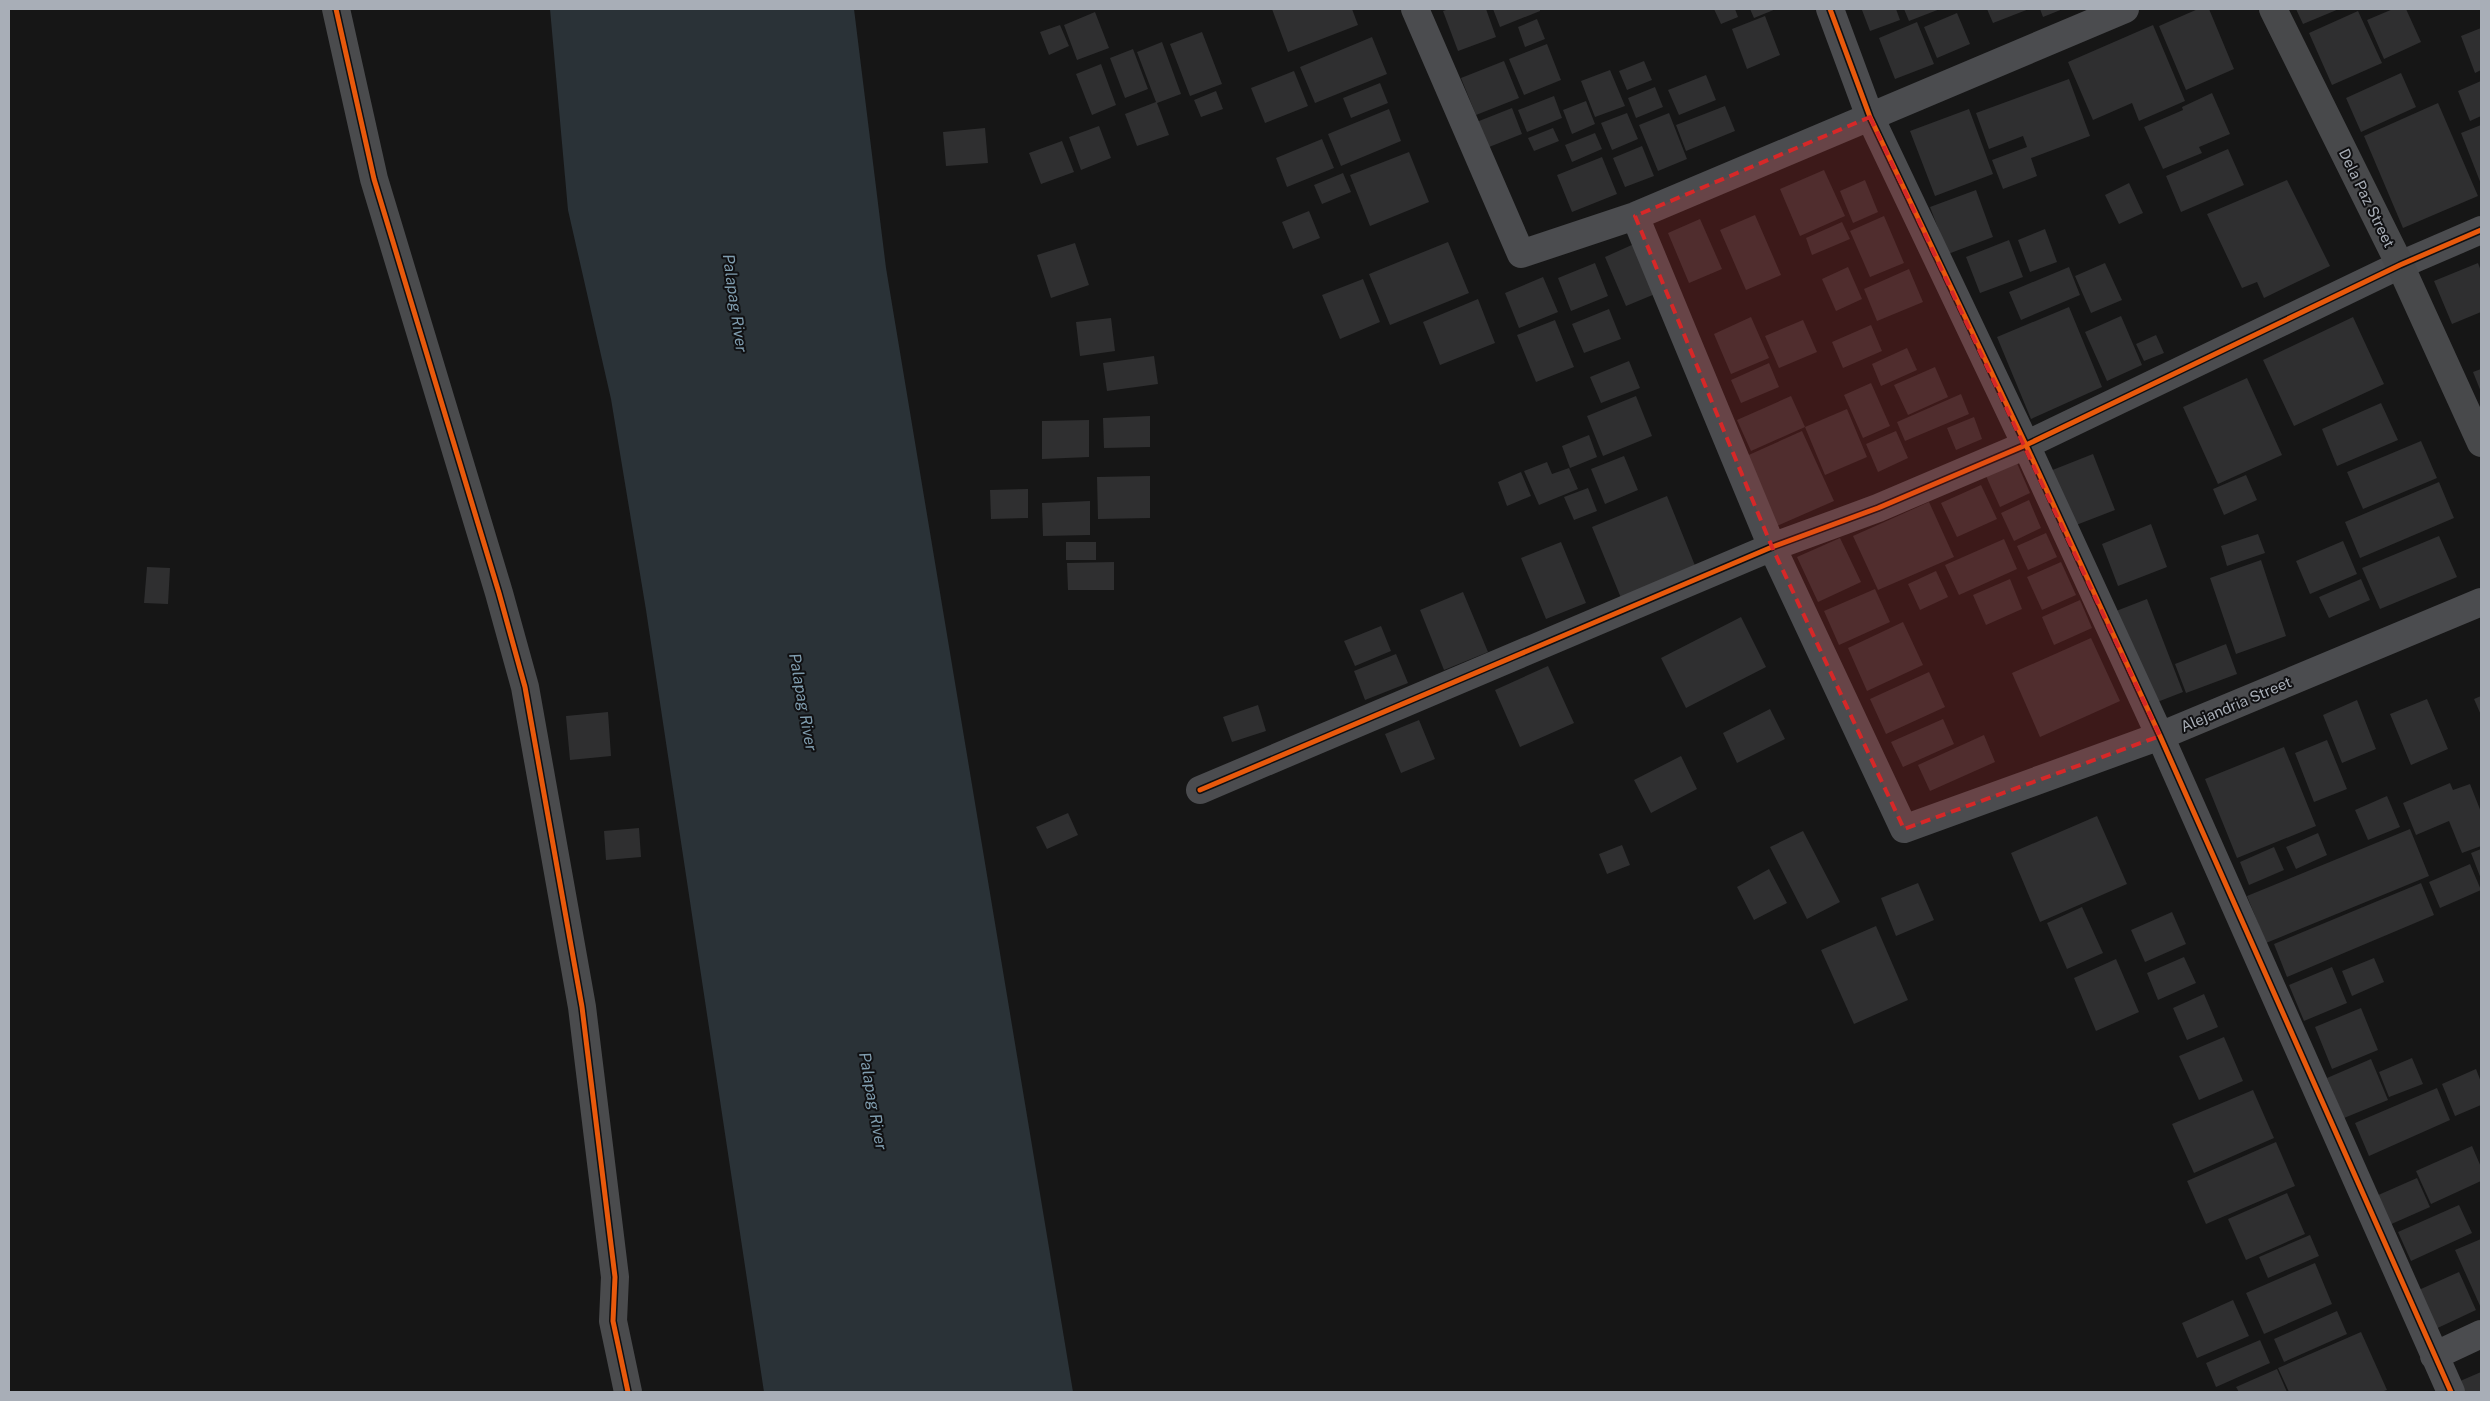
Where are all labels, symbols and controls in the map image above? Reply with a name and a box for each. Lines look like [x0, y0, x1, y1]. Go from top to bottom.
street label: Dela Paz Street [2336, 146, 2398, 250]
water label: Palapag River [719, 253, 751, 354]
water label: Palapag River [785, 652, 821, 753]
street label: Alejandria Street [2178, 673, 2294, 735]
water label: Palapag River [855, 1051, 891, 1152]

